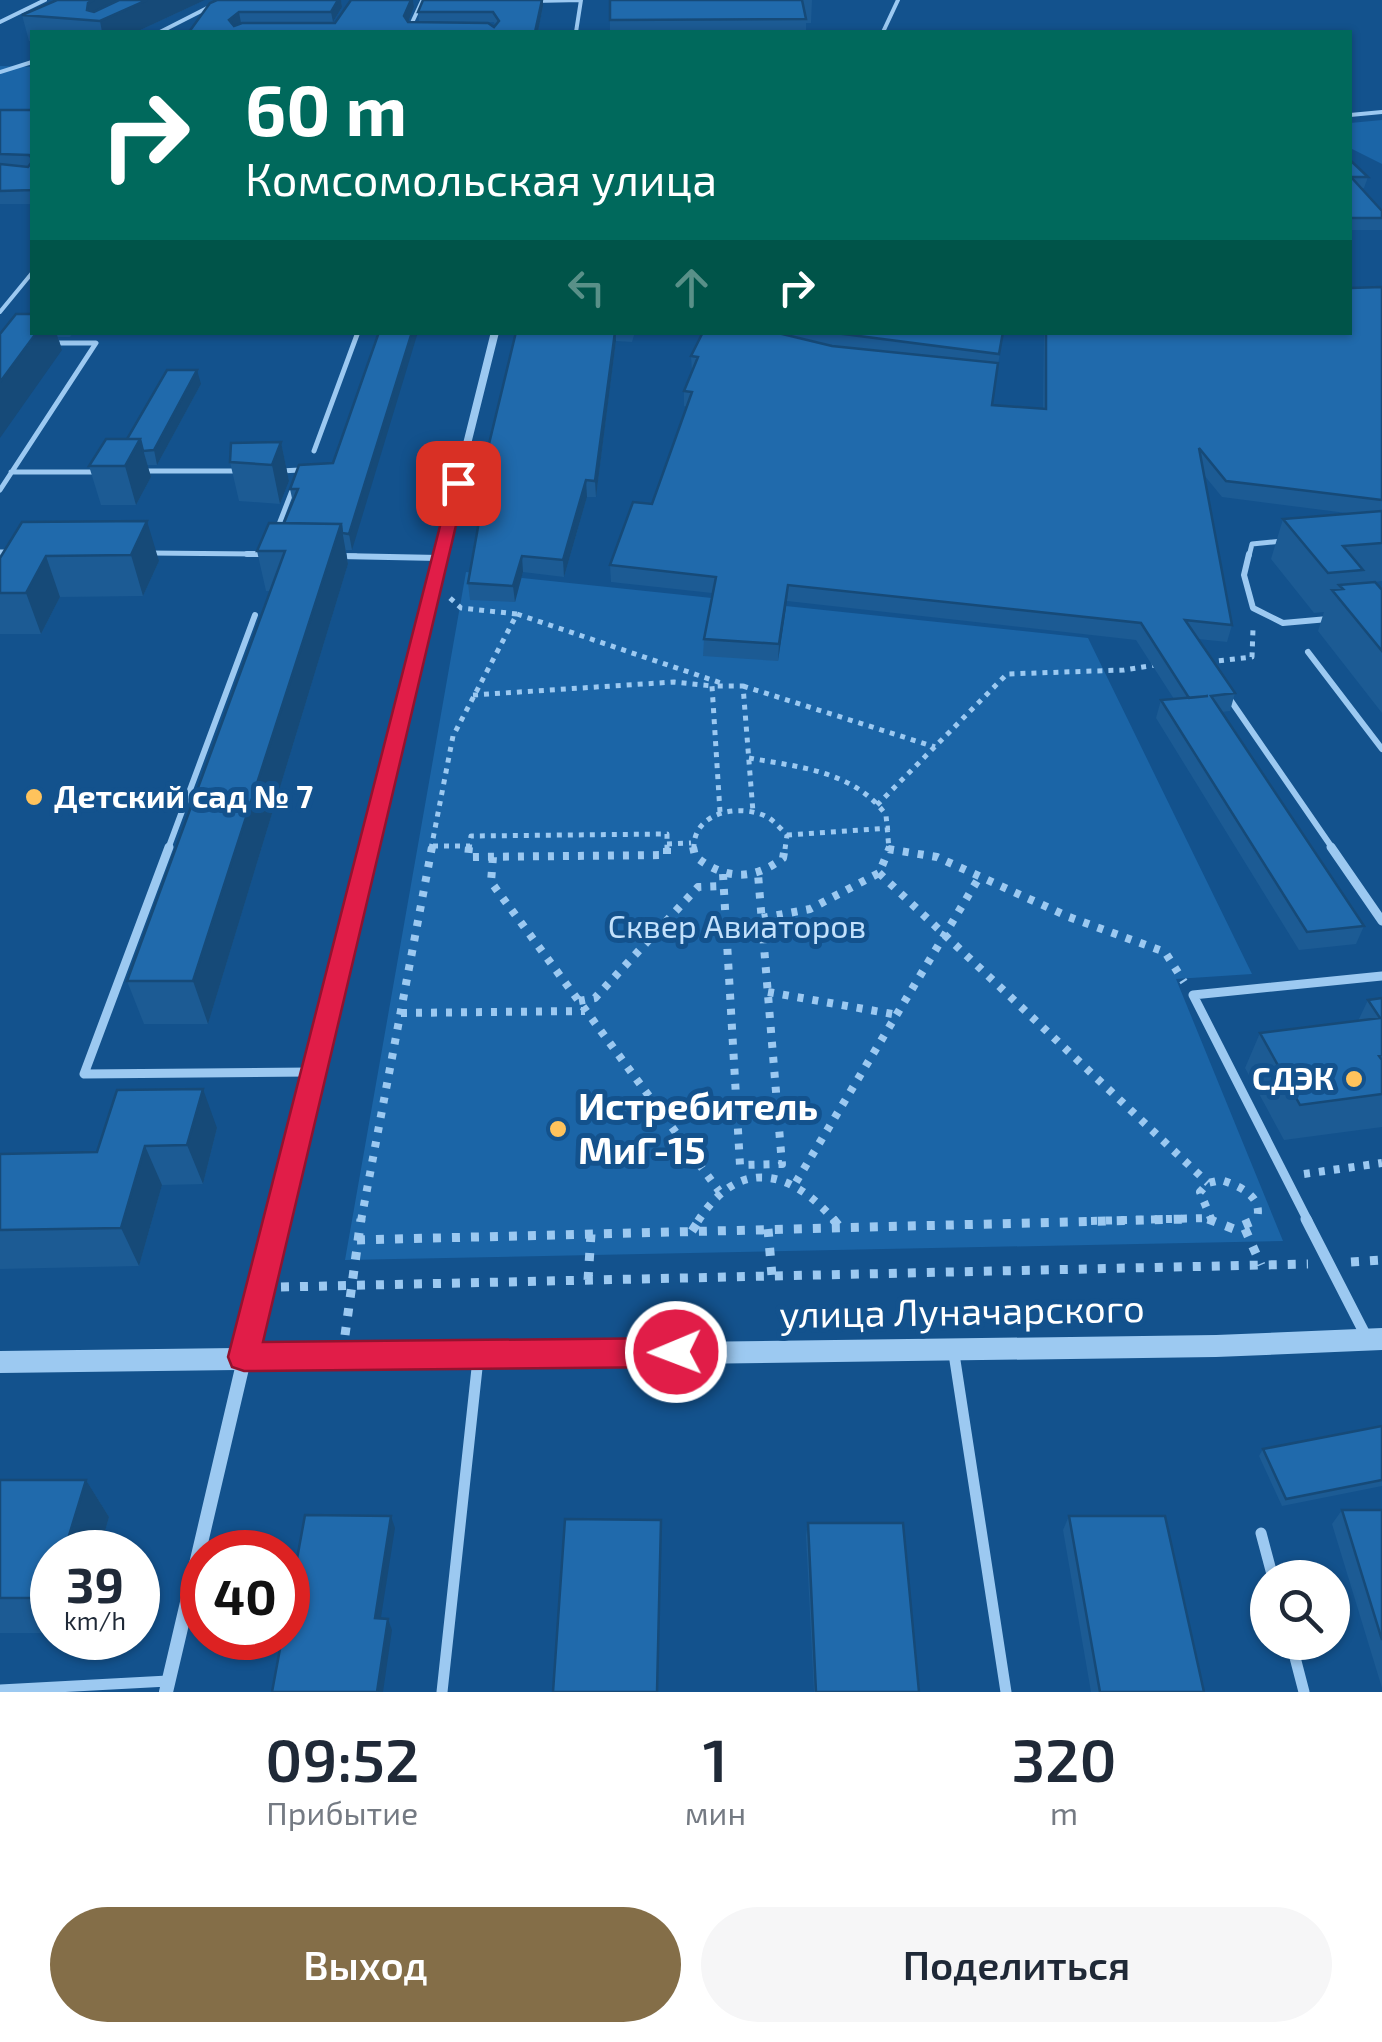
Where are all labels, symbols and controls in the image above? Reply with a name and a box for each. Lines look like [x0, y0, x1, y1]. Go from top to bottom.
text: 60 m [245, 66, 407, 150]
icon: right [80, 70, 210, 200]
text: Комсомольская улица [245, 151, 717, 205]
icon: left [559, 260, 614, 315]
icon: ahead [664, 260, 719, 315]
icon: right [769, 260, 824, 315]
pin [416, 441, 501, 526]
icon: arrive [431, 456, 486, 511]
place label: Детский сад № 7 [54, 776, 313, 814]
marker: Детский сад № 7 [23, 786, 45, 808]
park label: Сквер Авиаторов [608, 906, 866, 944]
place label: СДЭК [1252, 1058, 1334, 1096]
marker: СДЭК [1343, 1068, 1365, 1090]
place label: Истребитель МиГ-15 [578, 1082, 818, 1172]
marker: Истребитель МиГ-15 [547, 1118, 569, 1140]
street label: улица Луначарского [779, 1284, 1145, 1336]
position arrow [624, 1300, 728, 1404]
speed limit sign: 40 [180, 1530, 310, 1660]
text: 39 [66, 1553, 124, 1613]
map controls [1250, 1560, 1350, 1660]
button: search [1250, 1560, 1350, 1660]
text: km/h [64, 1605, 126, 1635]
text: 09:52 [265, 1722, 419, 1794]
text: 1 [703, 1722, 728, 1794]
text: 320 [1011, 1722, 1117, 1794]
text: Прибытие [266, 1793, 418, 1831]
text: мин [685, 1793, 746, 1831]
text: m [1050, 1793, 1078, 1831]
button: Выход [50, 1907, 681, 2022]
button: Поделиться [701, 1907, 1332, 2022]

